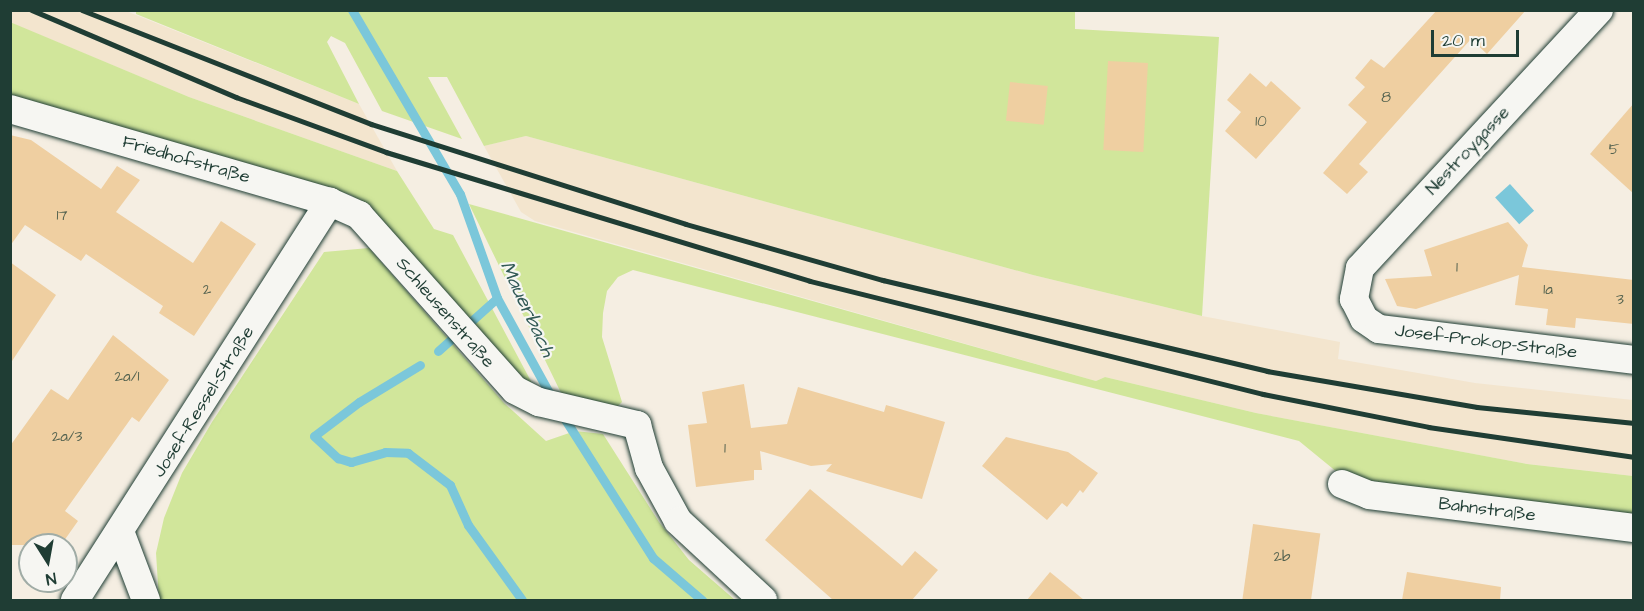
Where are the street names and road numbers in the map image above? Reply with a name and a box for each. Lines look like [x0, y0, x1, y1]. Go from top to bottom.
street label: Nestroygasse [1421, 102, 1515, 200]
street label: Friedhofstraße [120, 131, 252, 189]
street label: Schleusenstraße [391, 253, 499, 373]
street label: Josef-Prokop-Straße [1394, 320, 1578, 364]
street label: Josef-Ressel-Straße [149, 323, 259, 481]
street label: Bahnstraße [1437, 493, 1537, 527]

